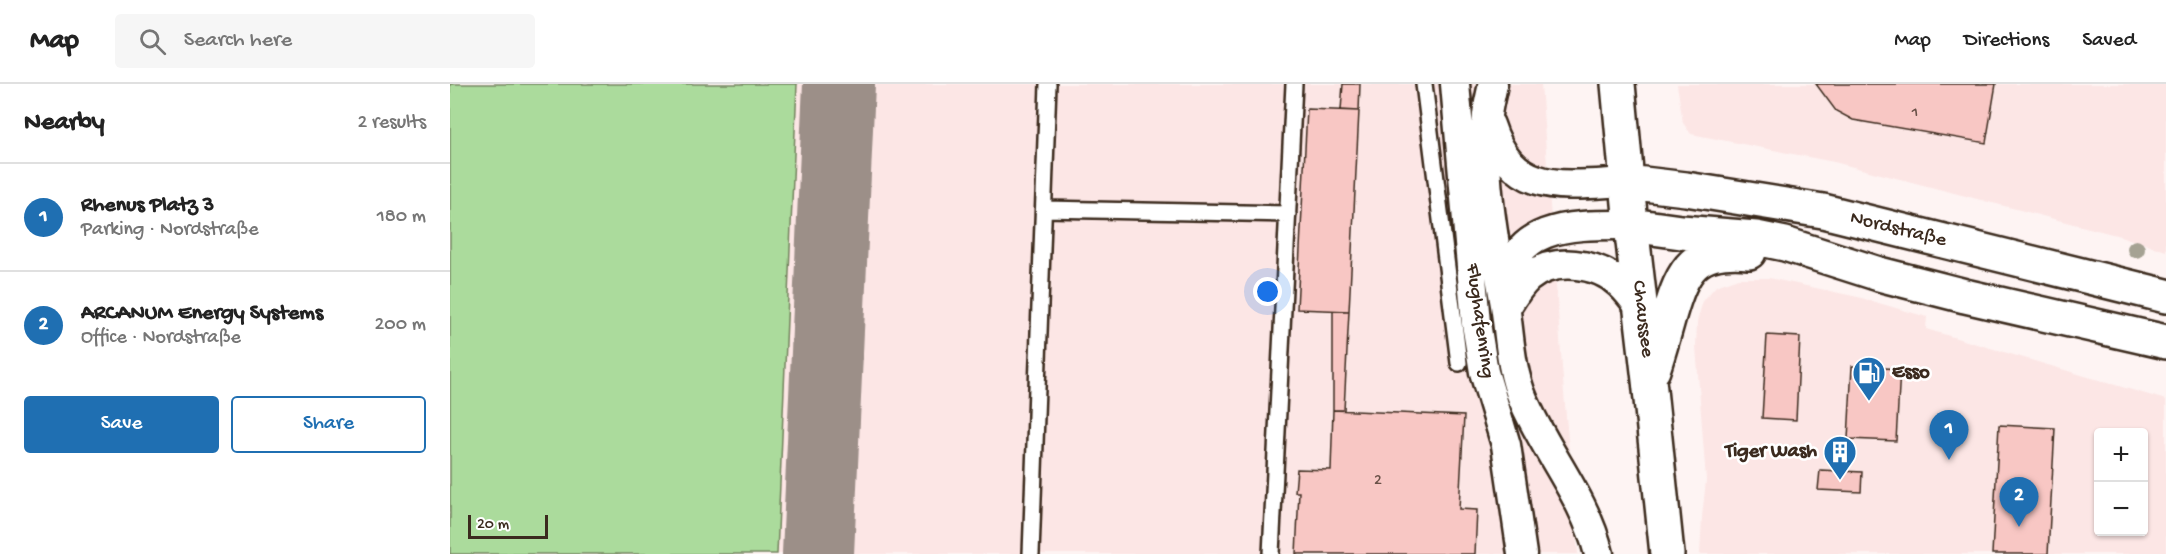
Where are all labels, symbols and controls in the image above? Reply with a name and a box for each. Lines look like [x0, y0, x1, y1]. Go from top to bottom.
search box [115, 14, 535, 68]
text: Map [30, 25, 79, 58]
icon: search [136, 25, 169, 58]
text: Search here [184, 28, 292, 54]
text: Map [1894, 29, 1931, 54]
text: Directions [1964, 29, 2049, 54]
text: Saved [2082, 29, 2136, 54]
house number: 1 [1911, 104, 1918, 123]
text: Nearby [24, 108, 105, 139]
text: 2 results [357, 112, 426, 135]
text: Rhenus Platz 3 [81, 193, 214, 219]
text: 1 [39, 206, 48, 229]
text: 180 m [377, 206, 426, 229]
street label: Nordstraße [1847, 207, 1949, 253]
text: Parking · Nordstraße [81, 219, 259, 242]
street label: Flughafenring [1459, 261, 1498, 380]
your location [1253, 277, 1282, 306]
street label: Chaussee [1626, 279, 1658, 360]
text: ARCANUM Energy Systems [81, 301, 323, 327]
text: 2 [39, 314, 48, 337]
text: 200 m [375, 314, 426, 337]
text: Office · Nordstraße [81, 327, 241, 350]
fuel station icon: Esso [1851, 355, 1887, 402]
place label: Esso [1892, 362, 1930, 385]
button: Save [24, 396, 219, 453]
button: Share [231, 396, 426, 453]
pin: 1 [1930, 410, 1968, 460]
map controls [2094, 428, 2148, 536]
button: + [2094, 428, 2148, 482]
building icon: Tiger Wash [1822, 434, 1858, 481]
place label: Tiger Wash [1723, 441, 1817, 464]
house number: 2 [1374, 472, 1382, 491]
pin: 2 [2000, 478, 2038, 527]
button: − [2094, 482, 2148, 536]
scale bar [468, 512, 548, 540]
text: 20 m [477, 516, 509, 535]

